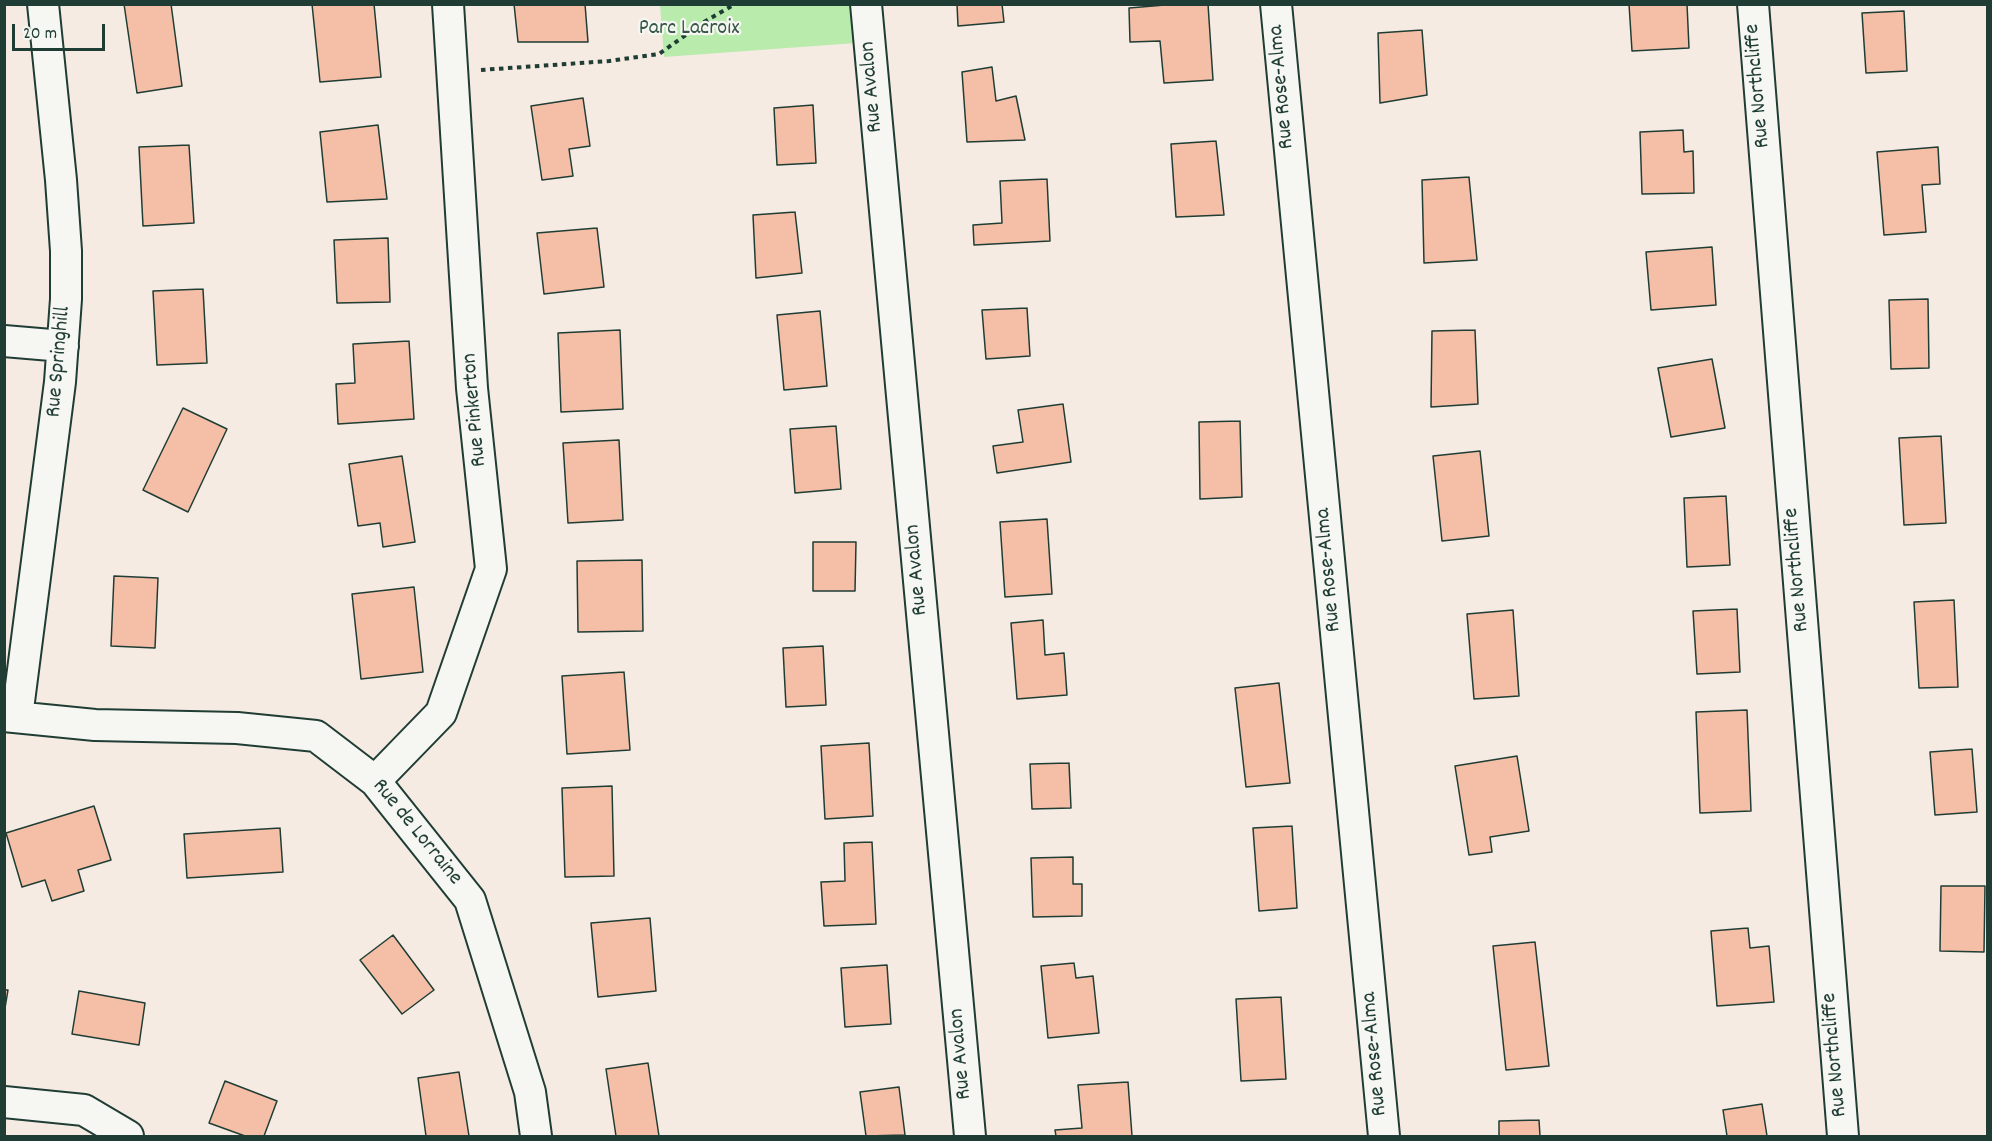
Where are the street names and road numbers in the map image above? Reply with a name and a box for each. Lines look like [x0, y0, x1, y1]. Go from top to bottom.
street label: Rue Northcliffe [1740, 23, 1778, 149]
street label: Rue Rose-Alma [1264, 24, 1302, 150]
street label: Rue Avalon [856, 40, 890, 134]
street label: Rue Springhill [42, 305, 78, 419]
street label: Rue Pinkerton [458, 352, 494, 468]
street label: Rue Rose-Alma [1311, 507, 1349, 633]
street label: Rue Northcliffe [1779, 507, 1817, 633]
street label: Rue Avalon [901, 523, 935, 617]
street label: Rue de Lorraine [365, 774, 467, 892]
street label: Rue Rose-Alma [1357, 991, 1395, 1117]
street label: Rue Northcliffe [1817, 992, 1855, 1118]
street label: Rue Avalon [945, 1007, 979, 1101]

